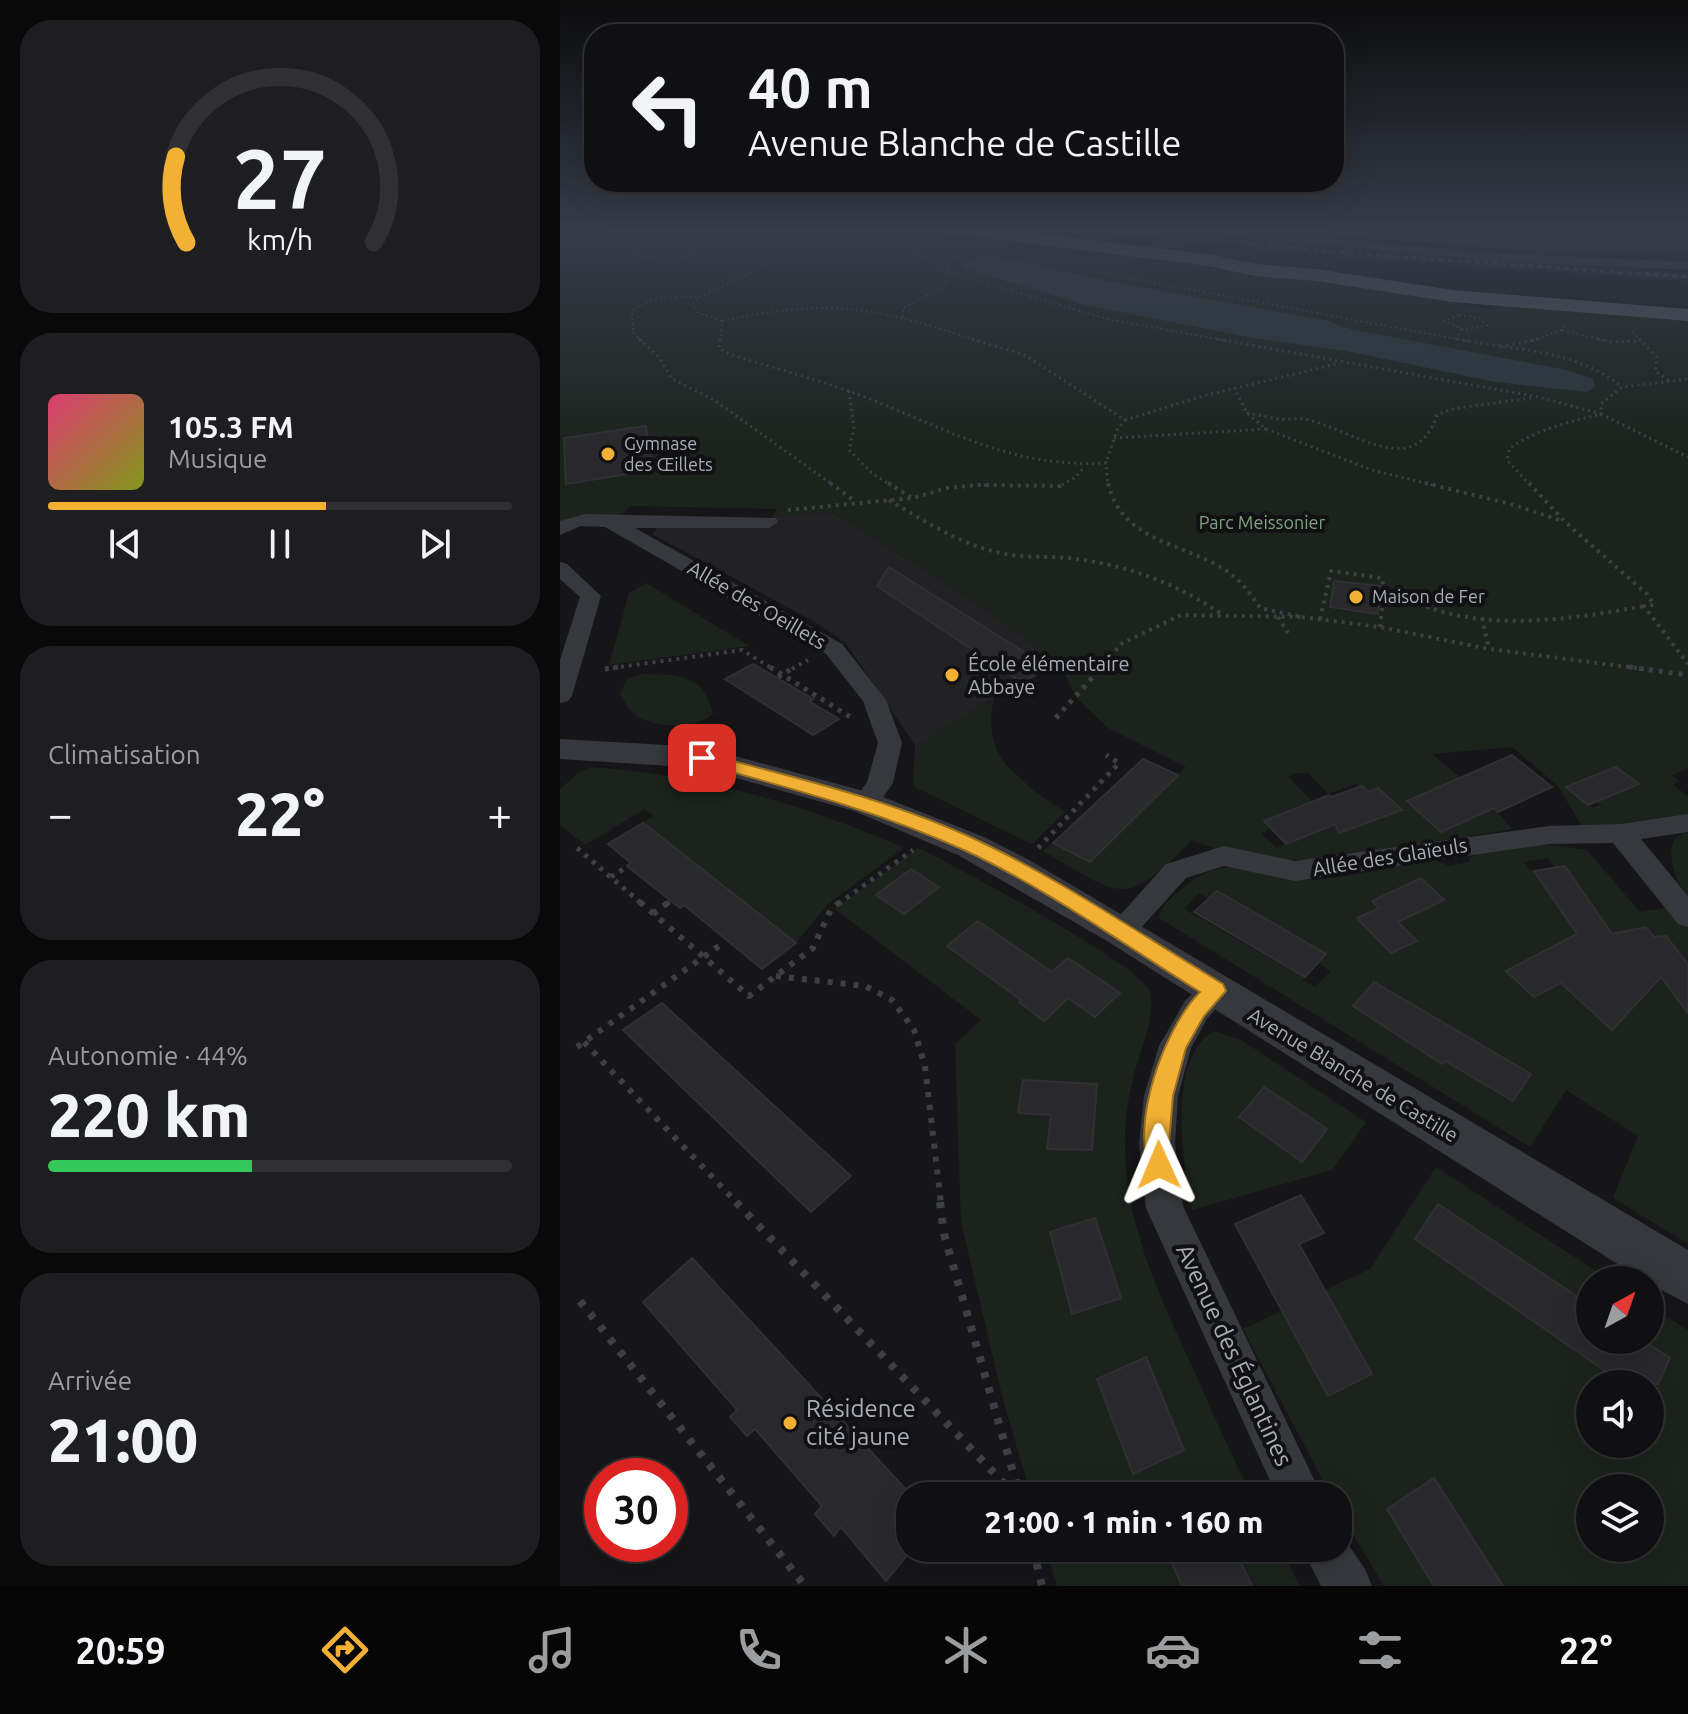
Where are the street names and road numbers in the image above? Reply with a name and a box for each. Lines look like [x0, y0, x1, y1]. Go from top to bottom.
street label: Allée des Oeillets [684, 556, 830, 653]
street label: Allée des Glaïeuls [1311, 833, 1469, 880]
street label: Avenue Blanche de Castille [1244, 1003, 1462, 1146]
street label: Avenue des Églantines [1171, 1239, 1299, 1470]

